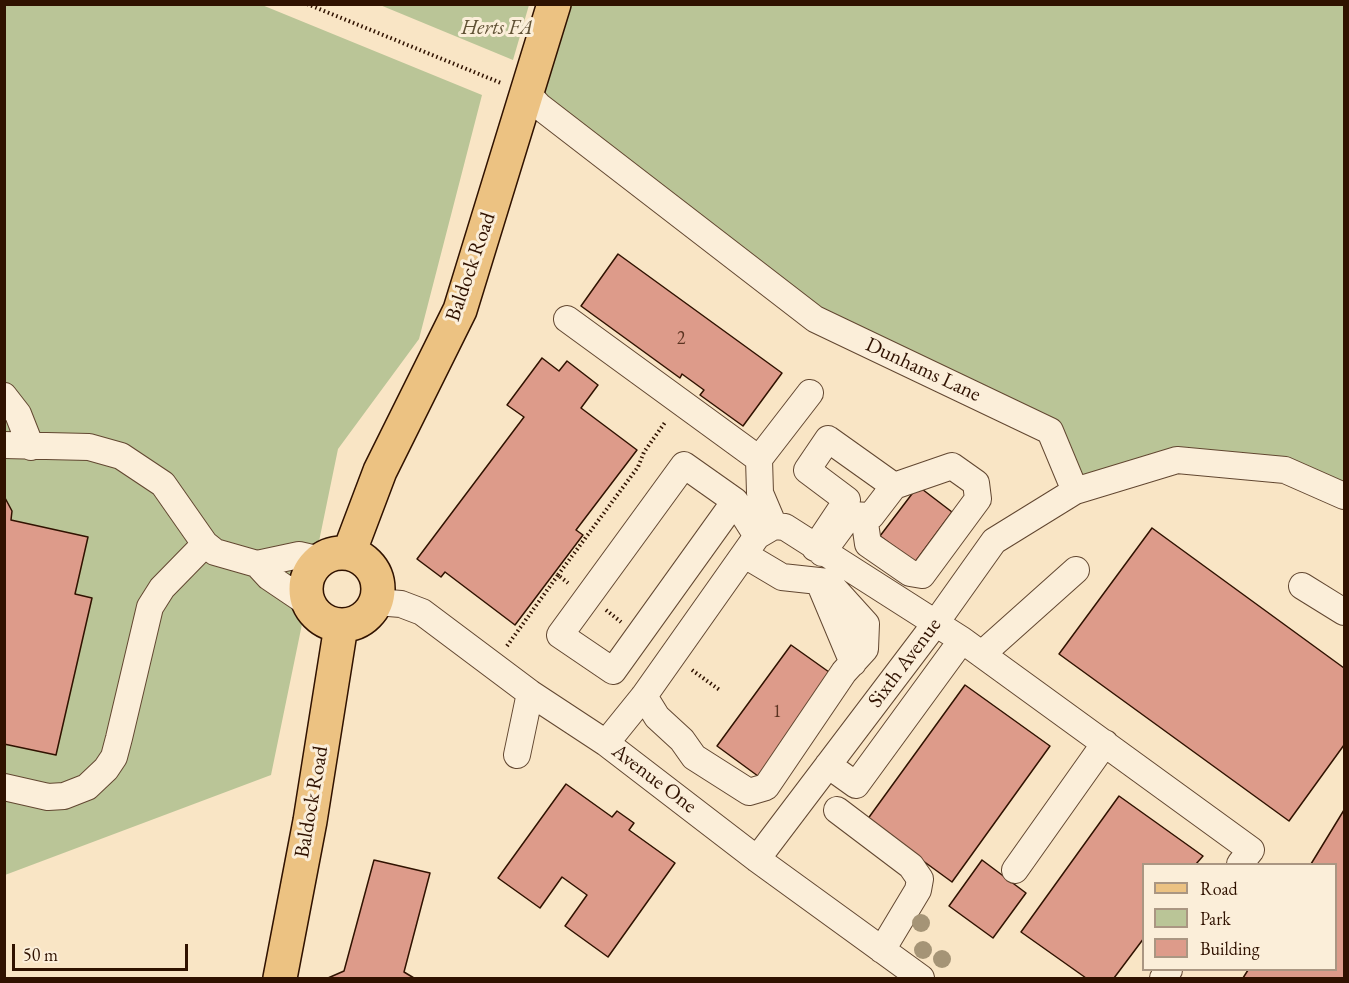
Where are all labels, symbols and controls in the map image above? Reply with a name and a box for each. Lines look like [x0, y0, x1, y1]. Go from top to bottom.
park label: Herts FA [461, 15, 533, 41]
street label: Baldock Road [441, 209, 501, 325]
house number: 2 [677, 328, 685, 350]
street label: Dunhams Lane [861, 332, 985, 408]
street label: Sixth Avenue [863, 613, 947, 713]
house number: 1 [773, 701, 781, 723]
street label: Avenue One [607, 739, 701, 819]
street label: Baldock Road [290, 744, 334, 860]
legend [1142, 863, 1337, 971]
text: Road [1200, 877, 1238, 900]
text: Park [1200, 907, 1231, 930]
scale bar [15, 932, 190, 970]
text: Building [1200, 937, 1260, 960]
text: 50 m [23, 943, 58, 966]

